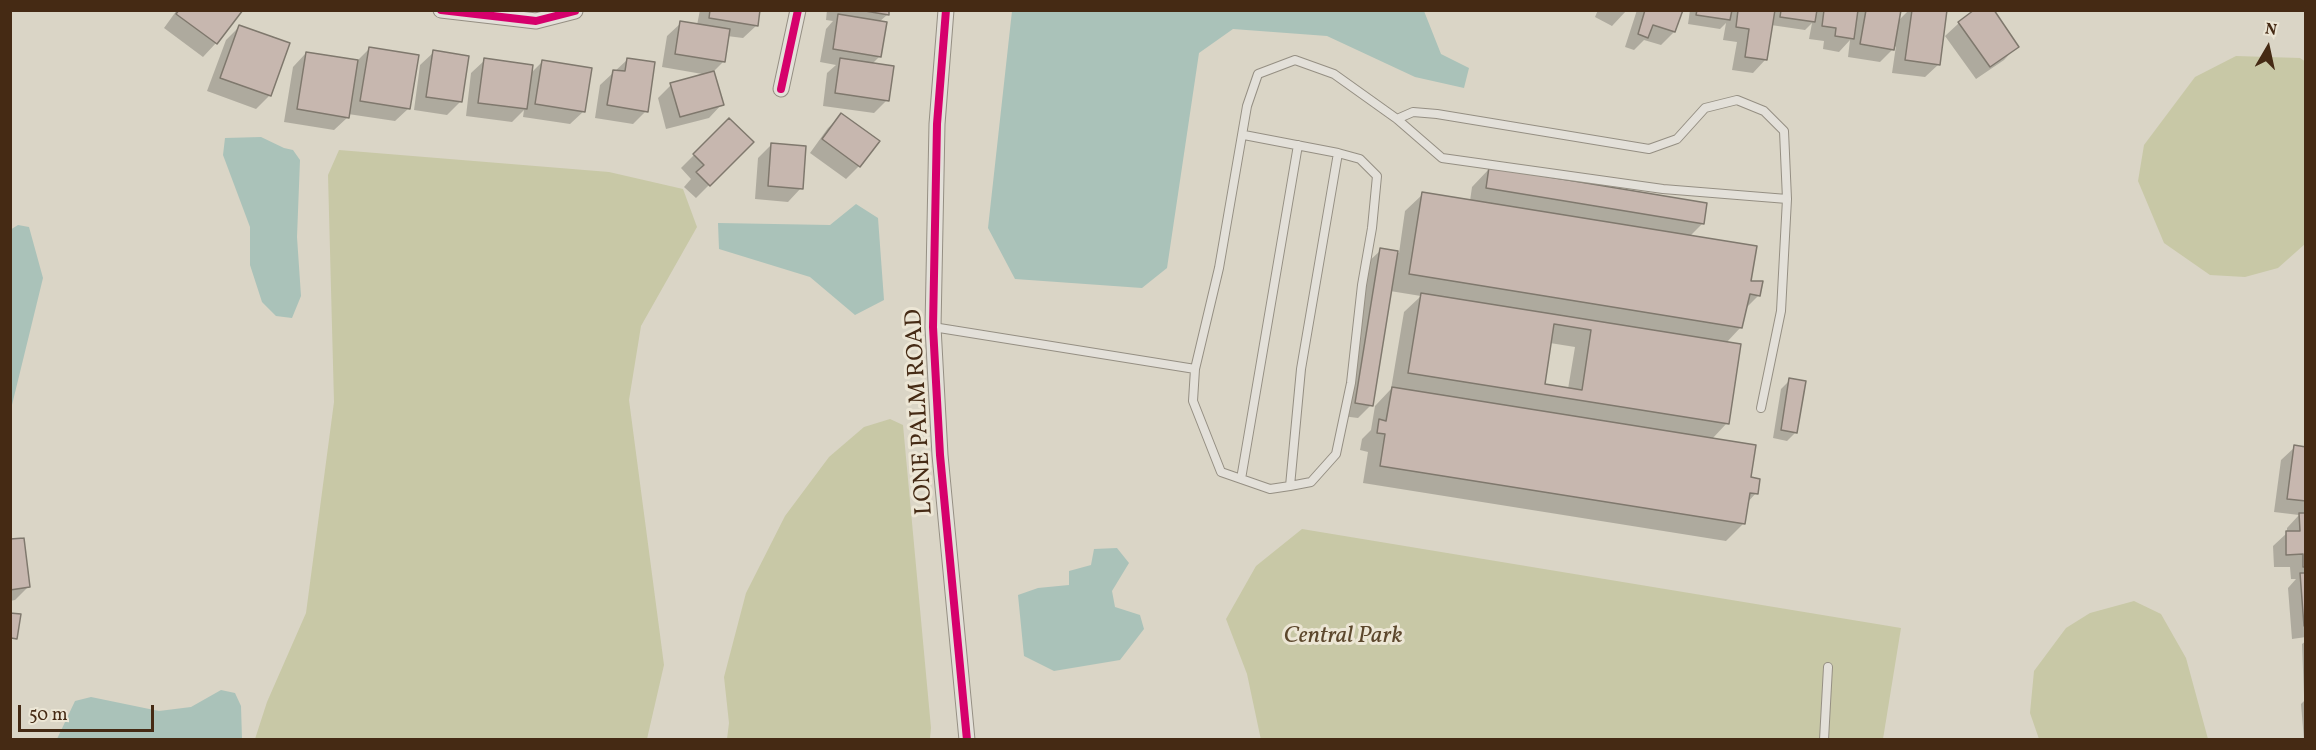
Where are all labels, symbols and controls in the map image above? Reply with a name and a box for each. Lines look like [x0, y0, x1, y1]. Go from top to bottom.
north arrow [2238, 18, 2298, 78]
text: N [2263, 18, 2278, 42]
street label: LONE PALM ROAD [901, 308, 941, 516]
park label: Central Park [1283, 624, 1403, 652]
scale bar [21, 693, 158, 731]
text: 50 m [29, 703, 68, 728]

